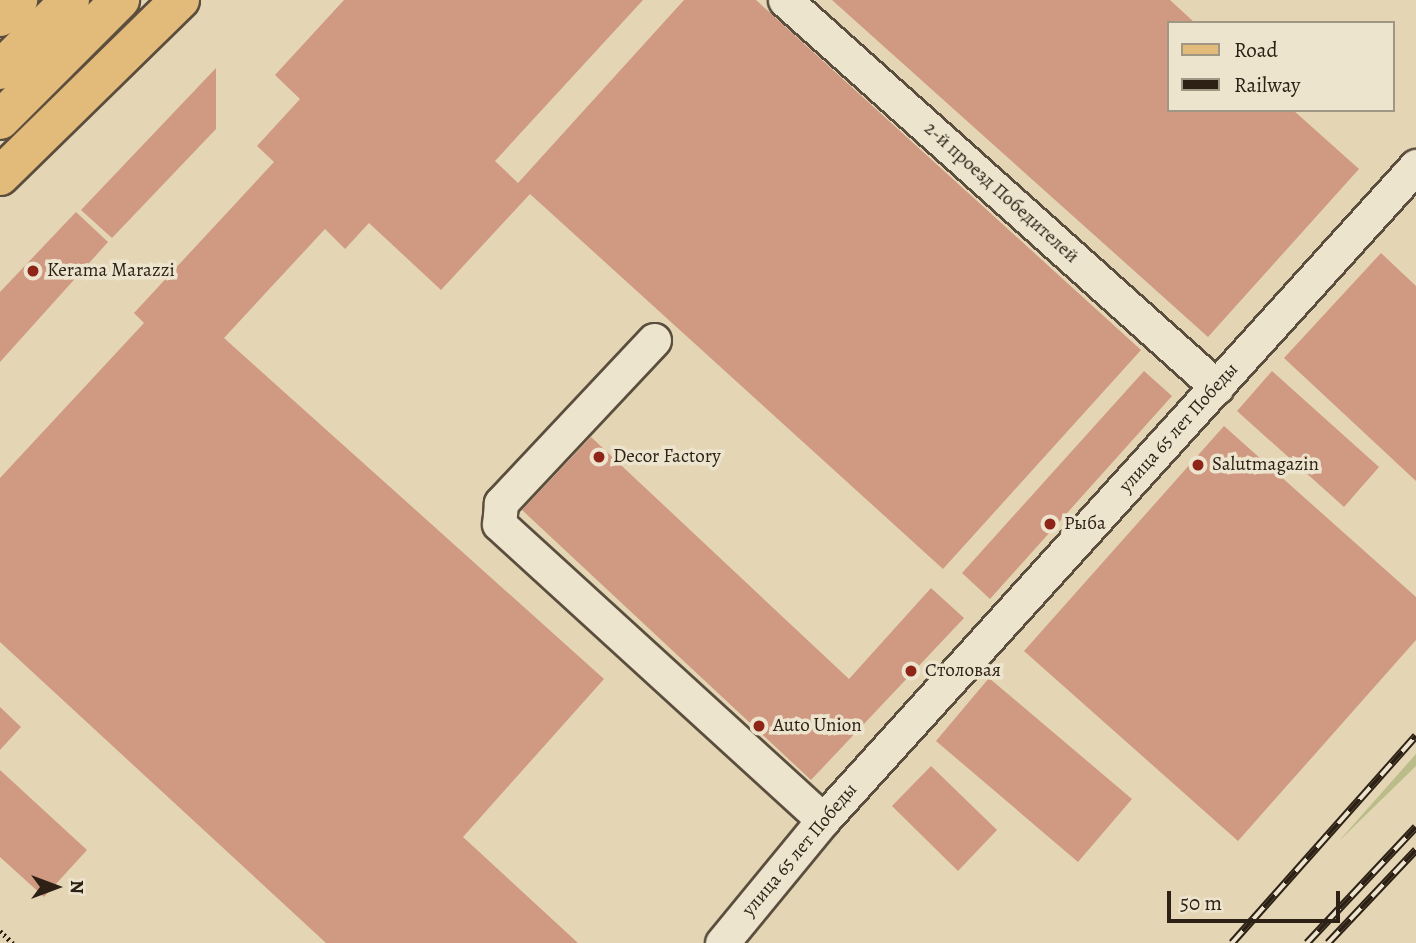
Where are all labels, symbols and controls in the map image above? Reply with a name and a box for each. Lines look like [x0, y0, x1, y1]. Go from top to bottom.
legend [1168, 21, 1395, 112]
text: Road [1234, 36, 1278, 64]
text: Railway [1234, 71, 1300, 99]
street label: 2-й проезд Победителей [919, 118, 1083, 268]
place label: Kerama Marazzi [47, 260, 175, 282]
marker: Kerama Marazzi [25, 263, 41, 279]
street label: улица 65 лет Победы [1115, 358, 1243, 498]
place label: Decor Factory [613, 446, 721, 468]
marker: Decor Factory [591, 449, 607, 465]
place label: Salutmagazin [1212, 454, 1319, 476]
marker: Salutmagazin [1190, 457, 1206, 473]
place label: Рыба [1064, 513, 1106, 535]
marker: Рыба [1042, 516, 1058, 532]
place label: Столовая [925, 660, 1001, 682]
marker: Столовая [903, 663, 919, 679]
place label: Auto Union [773, 715, 862, 737]
marker: Auto Union [751, 718, 767, 734]
street label: улица 65 лет Победы [738, 779, 862, 921]
north arrow [21, 852, 91, 922]
scale bar [1171, 876, 1344, 920]
text: N [64, 880, 90, 894]
text: 50 m [1180, 889, 1222, 917]

